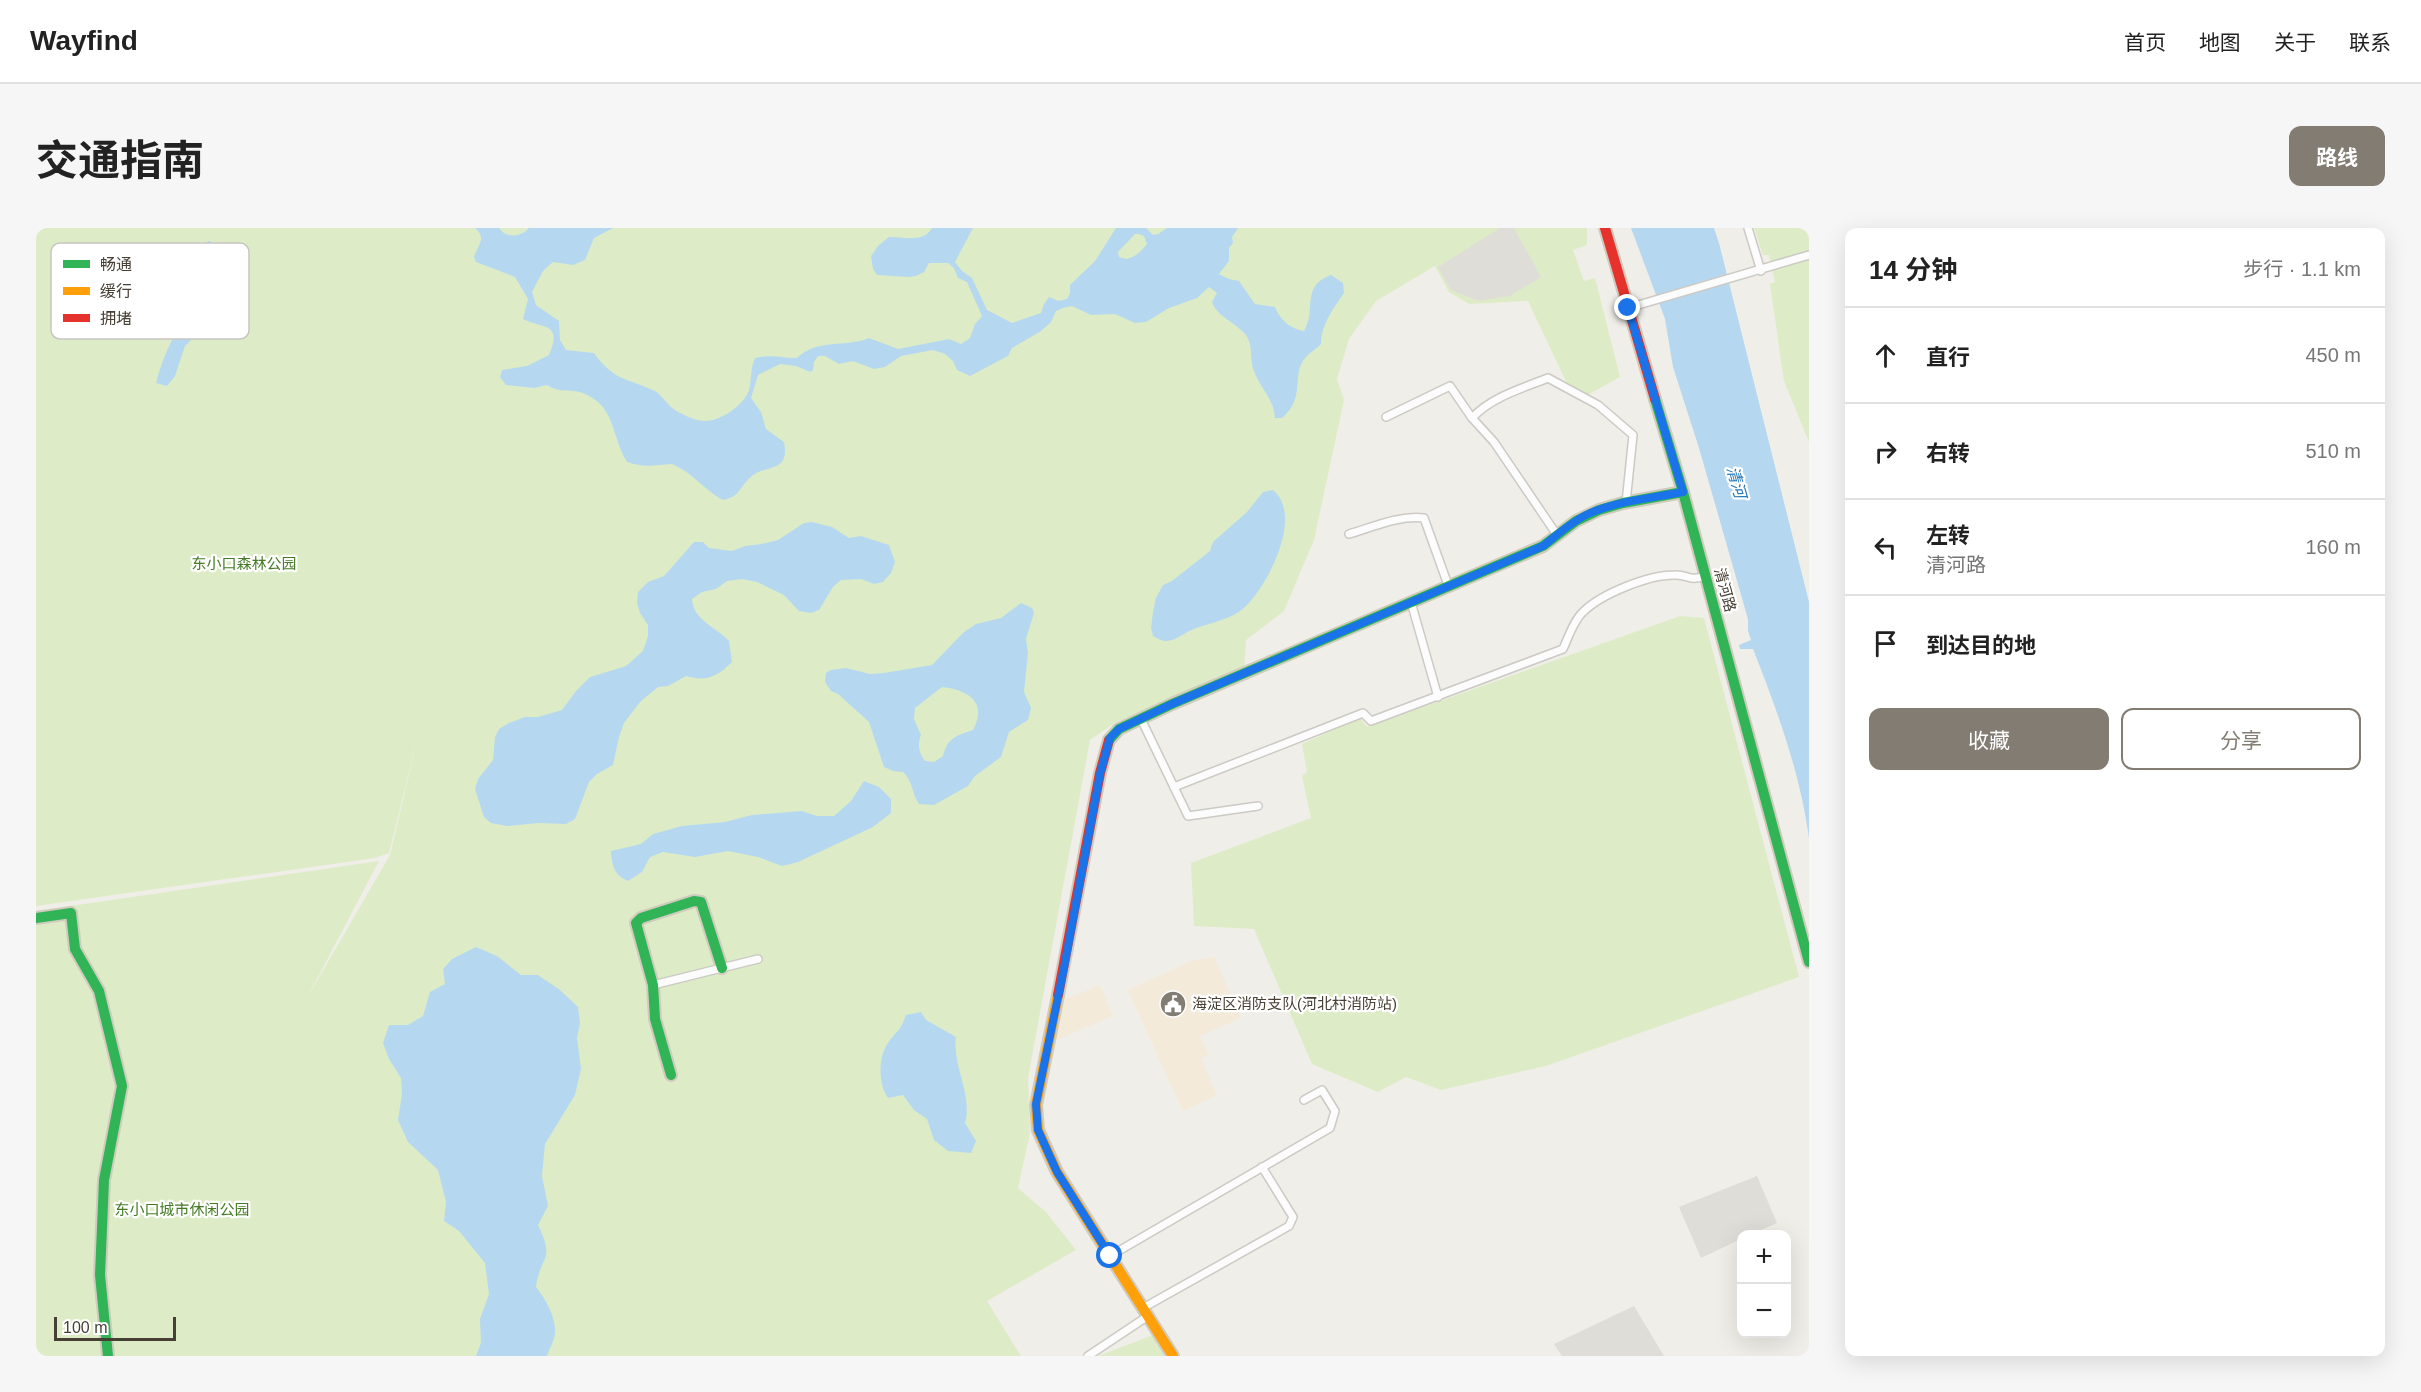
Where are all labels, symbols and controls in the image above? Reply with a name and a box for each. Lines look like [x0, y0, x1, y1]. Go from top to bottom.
text: Wayfind [30, 25, 138, 56]
text: 首页 [2124, 31, 2166, 54]
text: 地图 [2199, 31, 2241, 54]
text: 关于 [2274, 31, 2316, 54]
text: 联系 [2349, 31, 2391, 54]
button: 路线 [2289, 126, 2385, 186]
text: 交通指南 [36, 137, 204, 184]
legend [51, 243, 249, 339]
text: 14 分钟 [1869, 255, 1957, 285]
text: 畅通 [100, 256, 132, 273]
text: 步行 · 1.1 km [2243, 258, 2361, 280]
text: 缓行 [100, 283, 132, 300]
route end [1614, 294, 1640, 320]
text: 拥堵 [100, 310, 132, 327]
icon: ahead [1869, 339, 1902, 372]
text: 450 m [2305, 344, 2361, 366]
text: 直行 [1926, 345, 1970, 370]
icon: right [1869, 435, 1902, 468]
text: 510 m [2305, 440, 2361, 462]
text: 右转 [1926, 441, 1970, 466]
water label: 清河 [1724, 464, 1750, 503]
text: 左转 [1926, 523, 1970, 548]
icon: left [1869, 531, 1902, 564]
text: 160 m [2305, 536, 2361, 558]
text: 清河路 [1926, 554, 1986, 576]
park label: 东小口森林公园 [191, 555, 297, 572]
street label: 清河路 [1711, 566, 1740, 614]
icon: arrive [1869, 627, 1902, 660]
text: 到达目的地 [1926, 633, 2036, 658]
button: 收藏 [1869, 708, 2109, 770]
button: 分享 [2121, 708, 2361, 770]
public building icon: 海淀区消防支队(河北村消防站) [1158, 989, 1188, 1019]
place label: 海淀区消防支队(河北村消防站) [1192, 995, 1397, 1012]
park label: 东小口城市休闲公园 [114, 1201, 250, 1218]
map controls [1737, 1230, 1791, 1338]
button: + [1737, 1230, 1791, 1284]
route start [1096, 1242, 1122, 1268]
button: − [1737, 1284, 1791, 1338]
scale bar [54, 1314, 176, 1342]
text: 100 m [63, 1319, 107, 1336]

